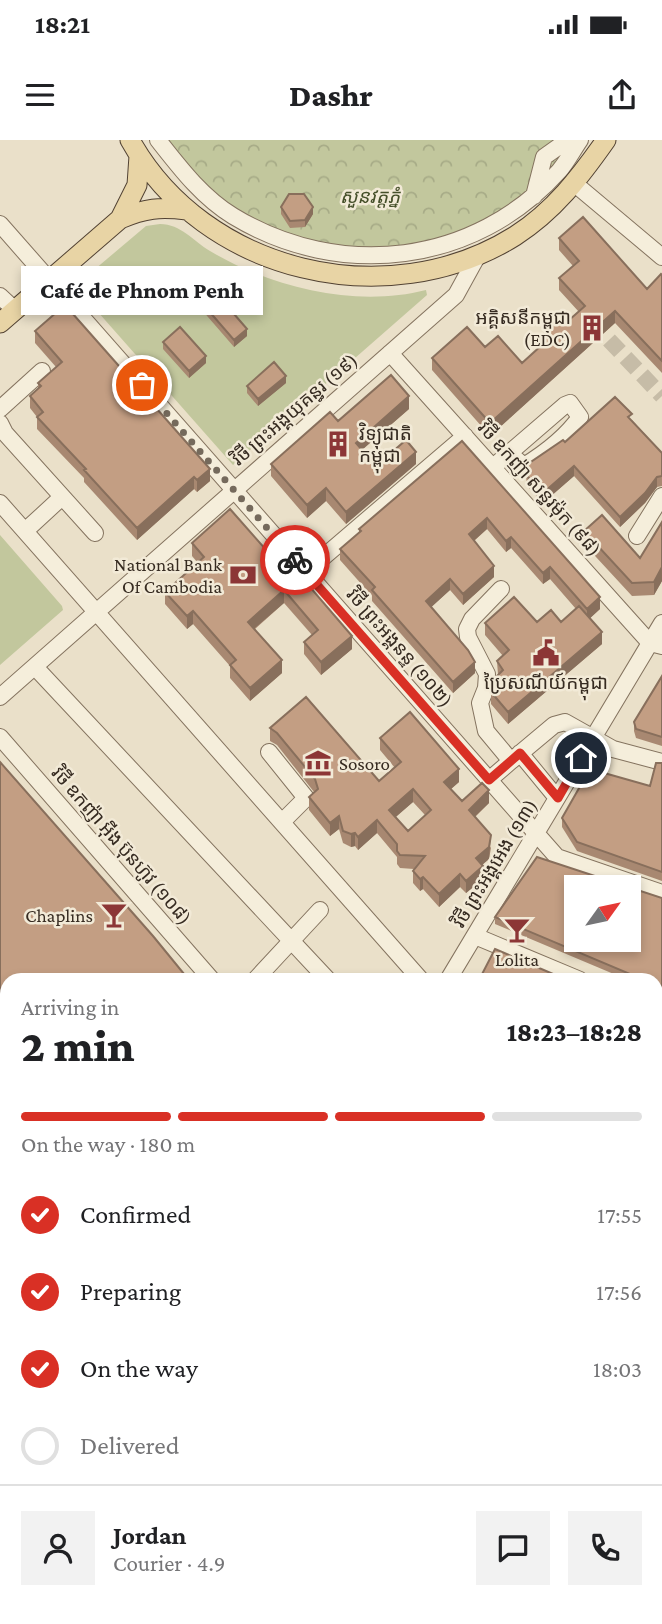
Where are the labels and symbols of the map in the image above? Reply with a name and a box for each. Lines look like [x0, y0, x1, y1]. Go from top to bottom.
park label: សួនវត្ដភ្នំ [340, 186, 401, 208]
callout: Café de Phnom Penh [21, 266, 263, 315]
place label: អគ្គិសនីកម្ពុជា (EDC) [475, 307, 571, 351]
building icon: អគ្គិសនីកម្ពុជា (EDC) [577, 313, 607, 343]
street label: វិថី ព្រះអង្គយុគន្ធរ (១៩) [226, 349, 363, 472]
pin [112, 355, 172, 415]
street label: វិថី ឧកញ៉ា សន្ធរម៉ុក (៩៨) [472, 416, 606, 561]
place label: វិទ្យុជាតិ កម្ពុជា [358, 422, 412, 474]
building icon: វិទ្យុជាតិ កម្ពុជា [323, 429, 353, 459]
courier [260, 525, 330, 595]
place label: National Bank Of Cambodia [114, 554, 223, 597]
bank icon: National Bank Of Cambodia [228, 560, 258, 590]
street label: វិថី ព្រះអង្គនន្ទ (១០២) [341, 583, 457, 712]
public building icon: ប្រៃសណីយ៍កម្ពុជា [531, 638, 561, 668]
place label: ប្រៃសណីយ៍កម្ពុជា [484, 672, 608, 701]
pin [551, 728, 611, 788]
museum icon: Sosoro [303, 748, 333, 778]
place label: Sosoro [339, 753, 390, 774]
street label: វិថី ឧកញ៉ា អ៊ីង ប៊ុនហ៊ូវ (១០៨) [45, 761, 196, 930]
street label: វិថី ព្រះអង្គអេង (១៣) [447, 795, 542, 932]
north arrow [564, 875, 640, 952]
bar icon: Chaplins [99, 900, 129, 930]
place label: Chaplins [25, 905, 93, 926]
bar icon: Lolita [502, 915, 532, 945]
place label: Lolita [495, 949, 539, 970]

